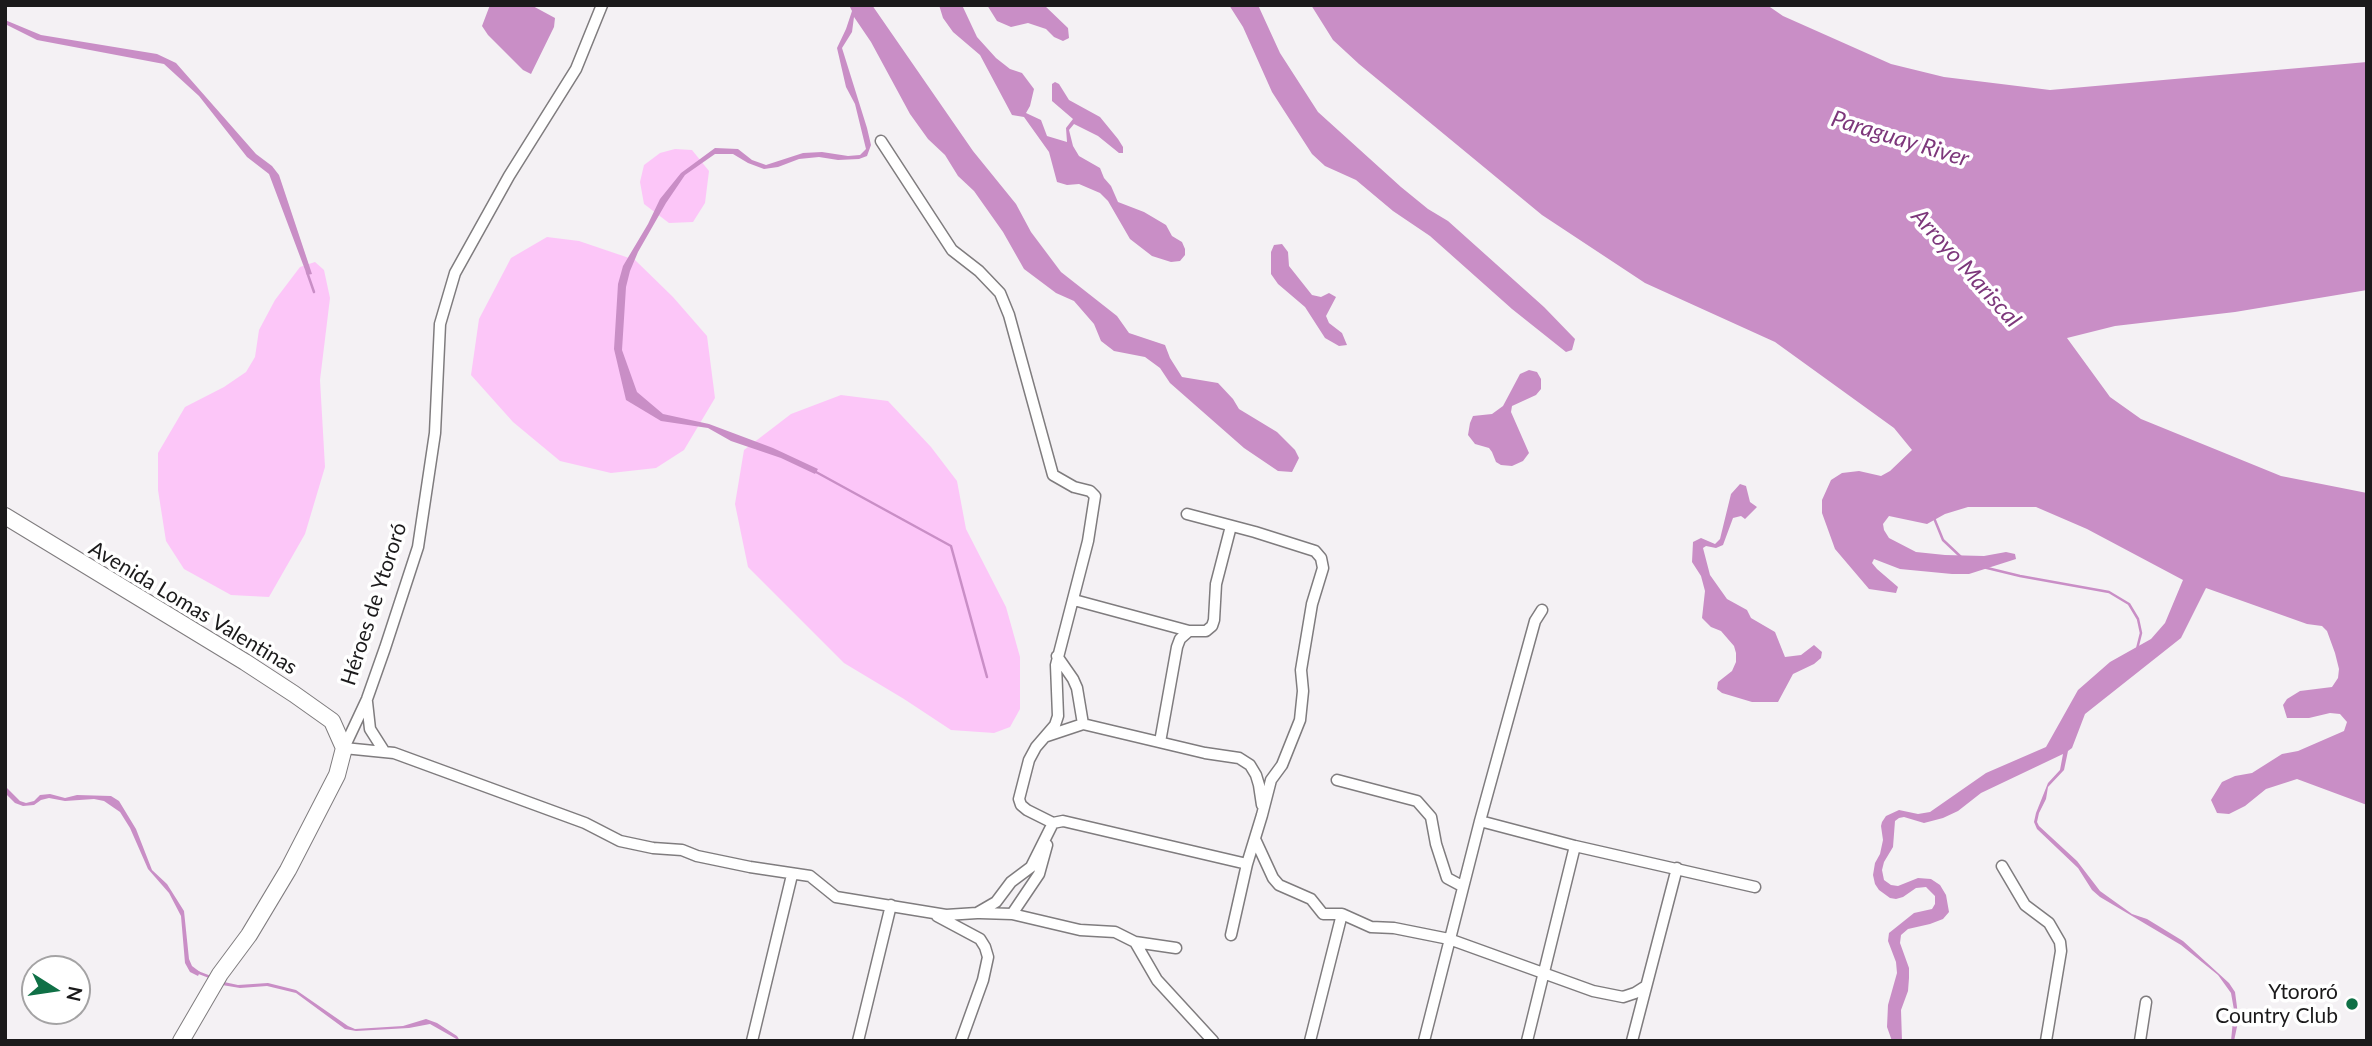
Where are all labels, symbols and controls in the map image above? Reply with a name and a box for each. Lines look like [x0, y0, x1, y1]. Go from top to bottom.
water label: Paraguay River [1828, 105, 1972, 173]
water label: Arroyo Mariscal [1905, 203, 2027, 333]
street label: Héroes de Ytororó [336, 520, 412, 688]
street label: Avenida Lomas Valentinas [84, 536, 302, 680]
north arrow [21, 955, 91, 1025]
place label: Ytororó Country Club [2215, 979, 2338, 1029]
text: N [62, 984, 88, 1004]
marker: Ytororó Country Club [2344, 996, 2360, 1012]

